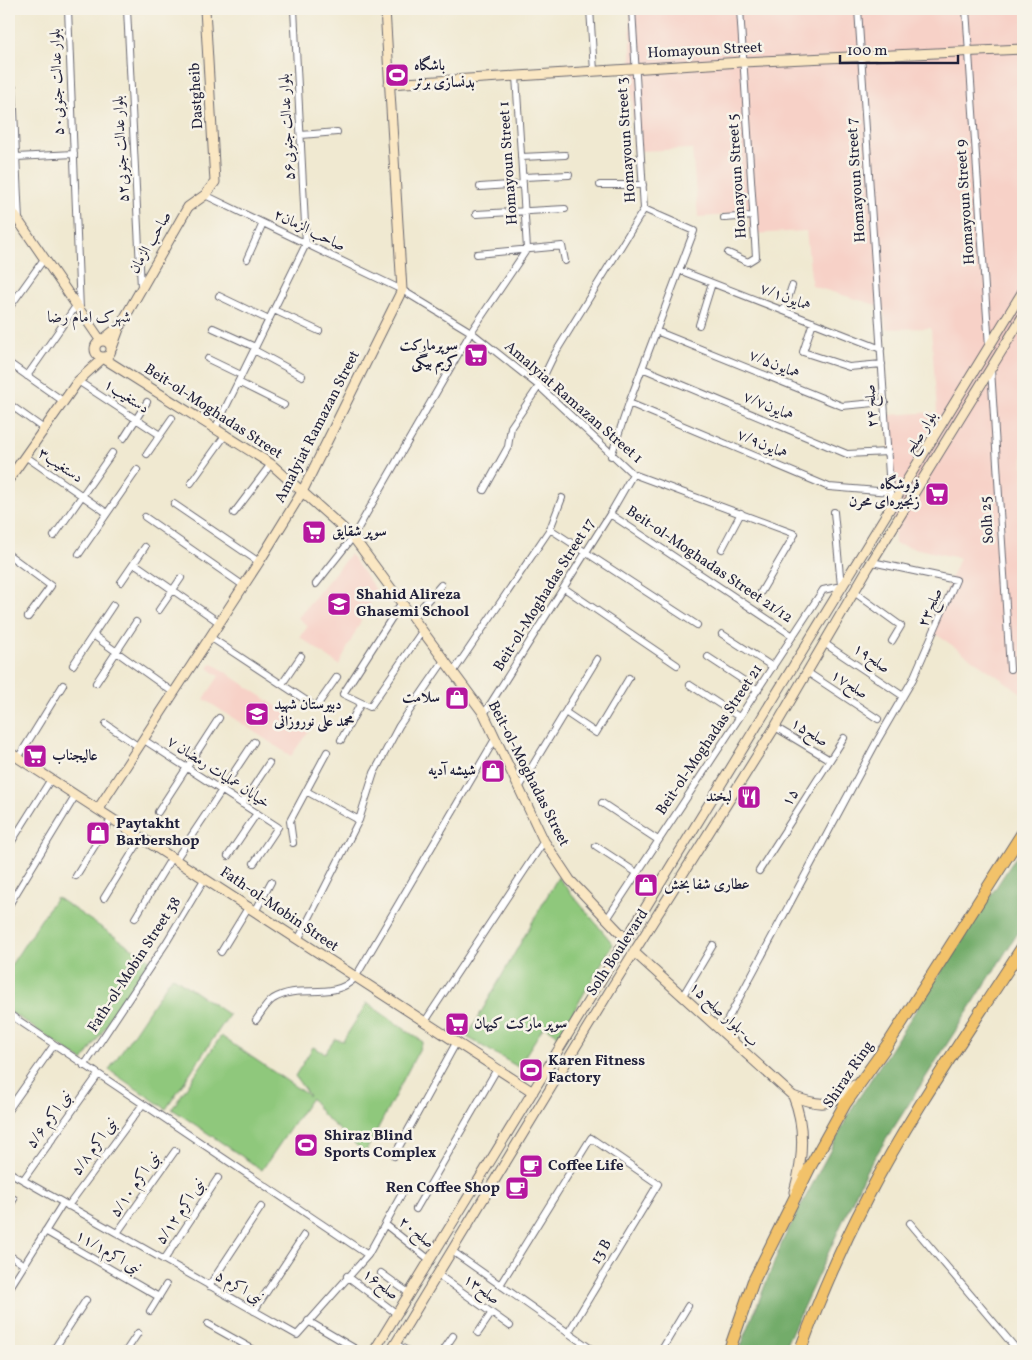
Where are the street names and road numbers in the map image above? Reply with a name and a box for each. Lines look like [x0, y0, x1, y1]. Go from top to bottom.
street label: بلوار عدالت جنوبی۵۰ [46, 28, 70, 136]
street label: Homayoun Street [647, 37, 763, 65]
street label: Dastgheib [185, 62, 209, 130]
street label: بلوار عدالت جنوبی۵۶ [275, 73, 301, 181]
street label: Homayoun Street 3 [612, 76, 642, 204]
street label: بلوار عدالت جنوبی۵۲ [109, 95, 135, 203]
street label: Homayoun Street 1 [494, 100, 524, 226]
street label: Homayoun Street 5 [723, 113, 753, 239]
street label: Homayoun Street 7 [842, 117, 872, 243]
street label: Homayoun Street 9 [951, 138, 981, 266]
street label: ۲صاحب الزمان [270, 205, 348, 257]
street label: صاحب الزمان [125, 208, 177, 278]
street label: همایون۷/۱ [756, 279, 814, 317]
street label: Amalyiat Ramazan Street 1 [499, 337, 647, 469]
street label: همایون۷/۵ [745, 345, 803, 385]
street label: Amalyiat Ramazan Street [270, 347, 366, 507]
street label: Beit-ol-Moghadas Street [140, 359, 286, 465]
street label: دستغیب۱ [99, 375, 153, 419]
street label: صلح ۲۴ [860, 383, 886, 428]
street label: همایون۷/۷ [739, 387, 797, 427]
street label: بلوار صلح [901, 408, 945, 459]
street label: همایون۷/۹ [733, 425, 791, 465]
street label: دستغیب۳ [33, 443, 87, 489]
street label: Solh 25 [976, 495, 1000, 545]
street label: Beit-ol-Moghadas Street 21/12 [622, 501, 796, 629]
street label: Beit-ol-Moghadas Street 17 [489, 514, 601, 676]
street label: صلح۲۳ [913, 585, 950, 632]
street label: صلح۱۹ [847, 639, 894, 681]
street label: Beit-ol-Moghadas Street 21 [652, 660, 768, 820]
street label: صلح۱۷ [825, 665, 872, 707]
street label: Beit-ol-Moghadas Street [482, 698, 574, 850]
street label: صلح۱۵ [785, 713, 832, 754]
street label: خیابان عملیات رمضان ۷ [162, 732, 274, 814]
street label: ۱۵ [777, 785, 805, 811]
street label: Fath-ol-Mobin Street [215, 862, 343, 958]
street label: Fath-ol-Mobin Street 38 [83, 893, 187, 1037]
street label: Solh Boulevard [582, 905, 654, 1001]
street label: ۱۵ ب-بلوار صلح [683, 978, 762, 1054]
street label: Shiraz Ring [819, 1037, 880, 1113]
street label: نبی اکرم ۵/۶ [22, 1087, 79, 1154]
street label: نبی اکرم ۵/۸ [67, 1114, 124, 1181]
street label: نبی اکرم ۵/۱۰ [106, 1148, 167, 1223]
street label: نبی اکرم ۵/۱۲ [151, 1175, 212, 1250]
street label: صلح۲۰ [392, 1212, 438, 1255]
street label: نبی اکرم۱۱/۱ [71, 1226, 145, 1281]
street label: 13 B [586, 1236, 618, 1268]
street label: صلح۱۶ [356, 1264, 403, 1307]
street label: نبی اکرم ۵ [210, 1266, 267, 1311]
street label: صلح۱۳ [457, 1270, 504, 1312]

